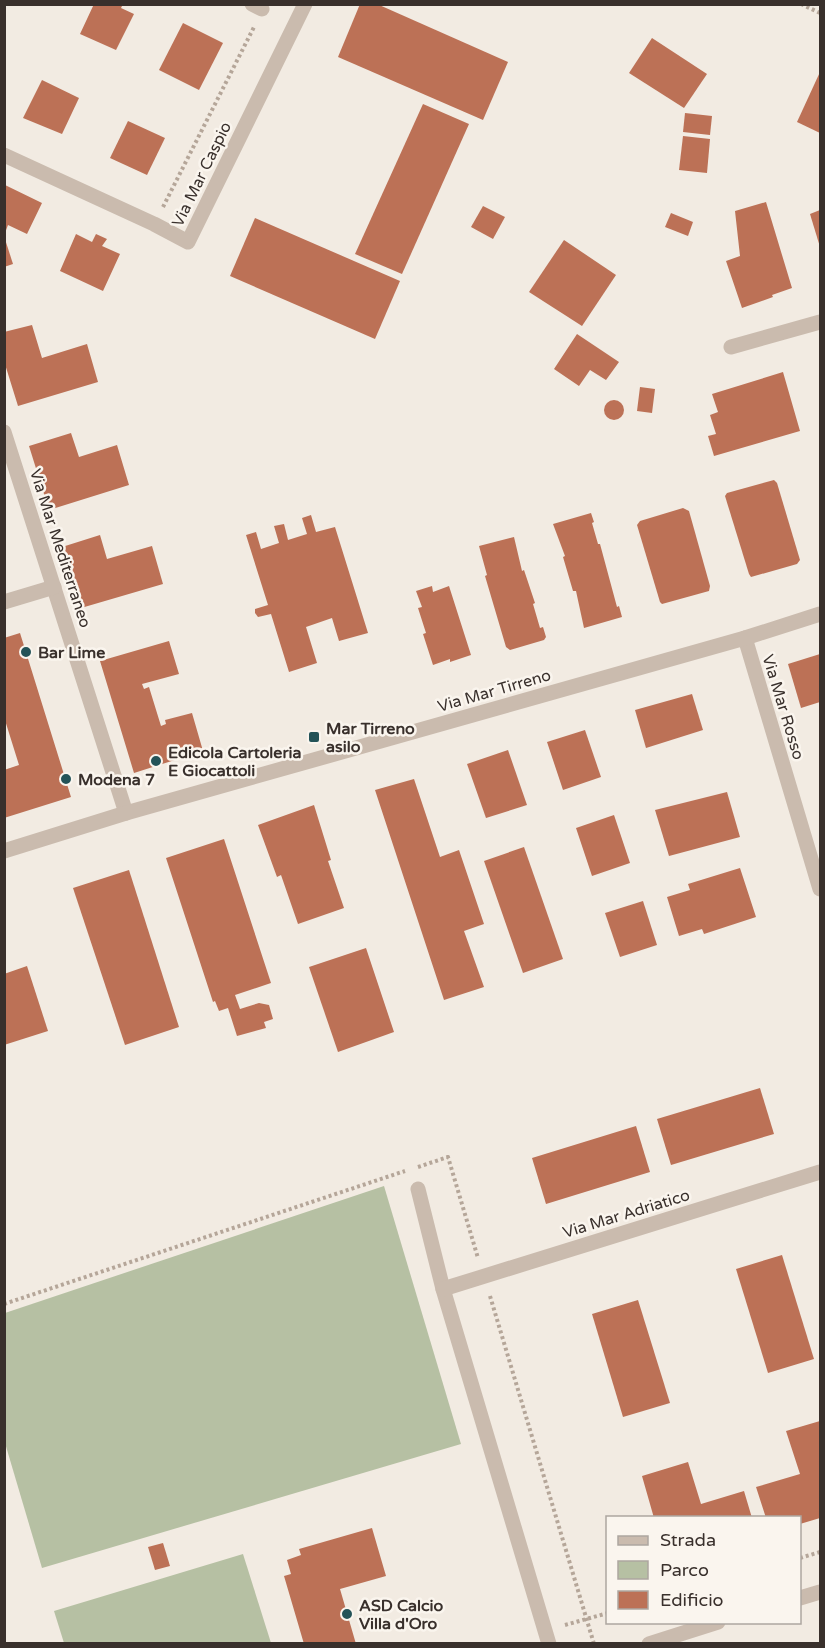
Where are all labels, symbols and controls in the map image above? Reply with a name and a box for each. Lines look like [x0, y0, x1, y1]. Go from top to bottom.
street label: Via Mar Caspio [168, 119, 236, 230]
street label: Via Mar Mediterraneo [25, 466, 95, 630]
place label: Bar Lime [38, 643, 105, 663]
marker: Bar Lime [19, 645, 33, 659]
street label: Via Mar Rosso [758, 652, 809, 762]
street label: Via Mar Tirreno [435, 665, 553, 717]
place label: Mar Tirreno asilo [326, 719, 415, 757]
marker: Mar Tirreno asilo [307, 730, 321, 744]
place label: Edicola Cartoleria E Giocattoli [168, 743, 302, 781]
marker: Edicola Cartoleria E Giocattoli [149, 754, 163, 768]
place label: Modena 7 [78, 770, 155, 790]
marker: Modena 7 [59, 772, 73, 786]
street label: Via Mar Adriatico [560, 1185, 692, 1243]
legend [606, 1516, 801, 1624]
text: Strada [660, 1529, 716, 1551]
text: Parco [660, 1559, 709, 1581]
text: Edificio [660, 1589, 724, 1611]
place label: ASD Calcio Villa d'Oro [359, 1596, 444, 1634]
marker: ASD Calcio Villa d'Oro [340, 1607, 354, 1621]

